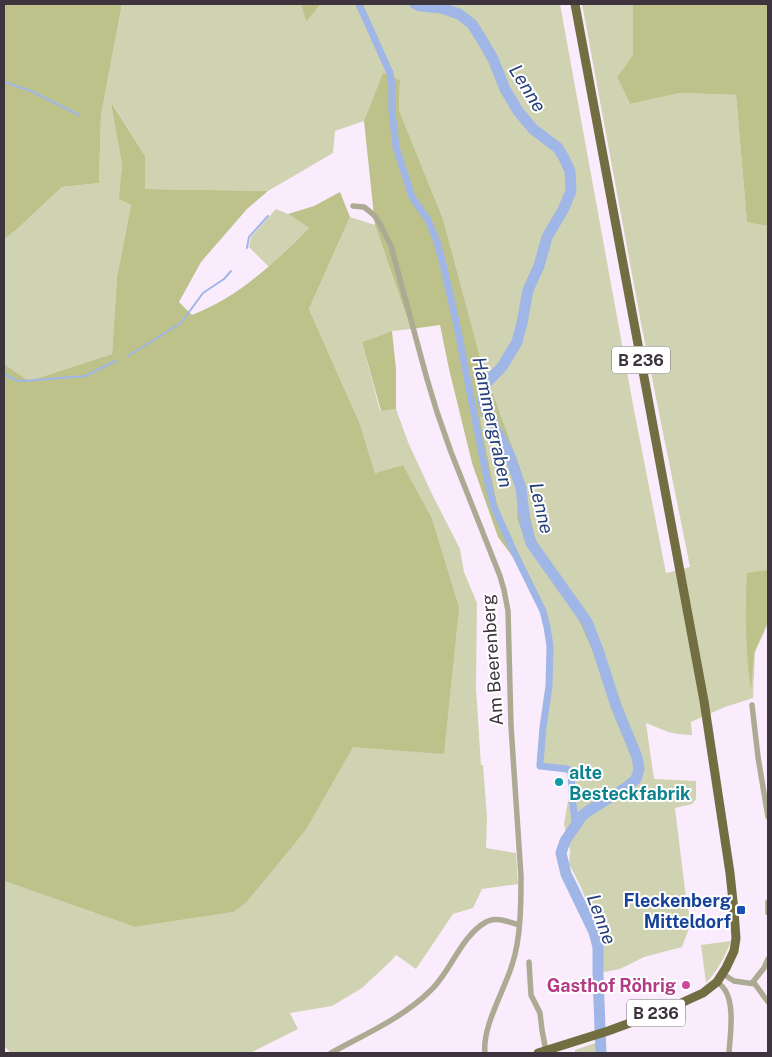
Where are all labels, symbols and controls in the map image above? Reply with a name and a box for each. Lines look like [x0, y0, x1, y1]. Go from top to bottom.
water label: Lenne [505, 60, 551, 116]
road number: B 236 [612, 346, 670, 374]
water label: Hammergraben [468, 355, 518, 489]
water label: Lenne [525, 480, 559, 536]
street label: Am Beerenberg [477, 594, 507, 726]
place label: alte Besteckfabrik [569, 762, 691, 804]
marker: alte Besteckfabrik [553, 776, 565, 788]
place label: Fleckenberg Mitteldorf [623, 890, 731, 932]
water label: Lenne [583, 891, 621, 947]
marker: Fleckenberg Mitteldorf [735, 904, 747, 916]
place label: Gasthof Röhrig [547, 975, 676, 996]
marker: Gasthof Röhrig [680, 979, 692, 991]
road number: B 236 [627, 1000, 685, 1026]

